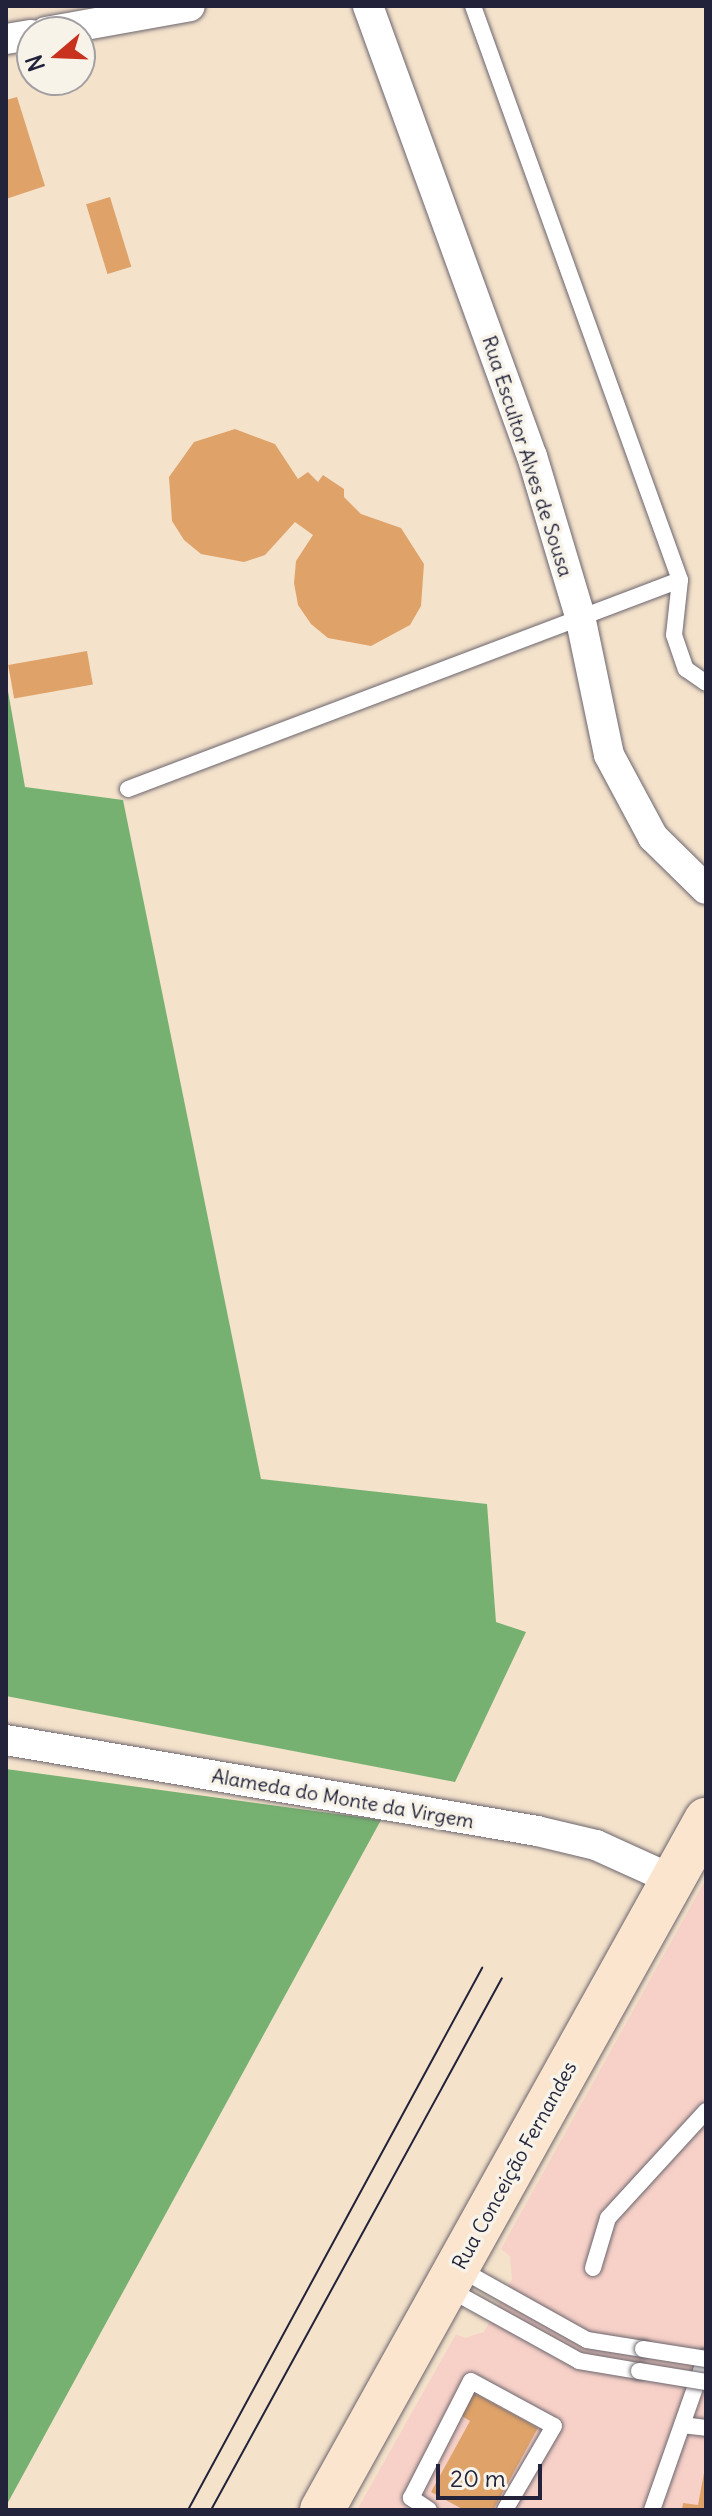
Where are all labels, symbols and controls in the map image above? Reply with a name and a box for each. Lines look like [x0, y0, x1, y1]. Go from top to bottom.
north arrow [16, 16, 96, 96]
text: N [19, 51, 51, 75]
street label: Rua Escultor Alves de Sousa [478, 333, 578, 579]
street label: Alameda do Monte da Virgem [210, 1763, 476, 1833]
street label: Rua Conceição Fernandes [447, 2057, 581, 2273]
scale bar [440, 2448, 546, 2498]
text: 20 m [450, 2463, 506, 2493]

